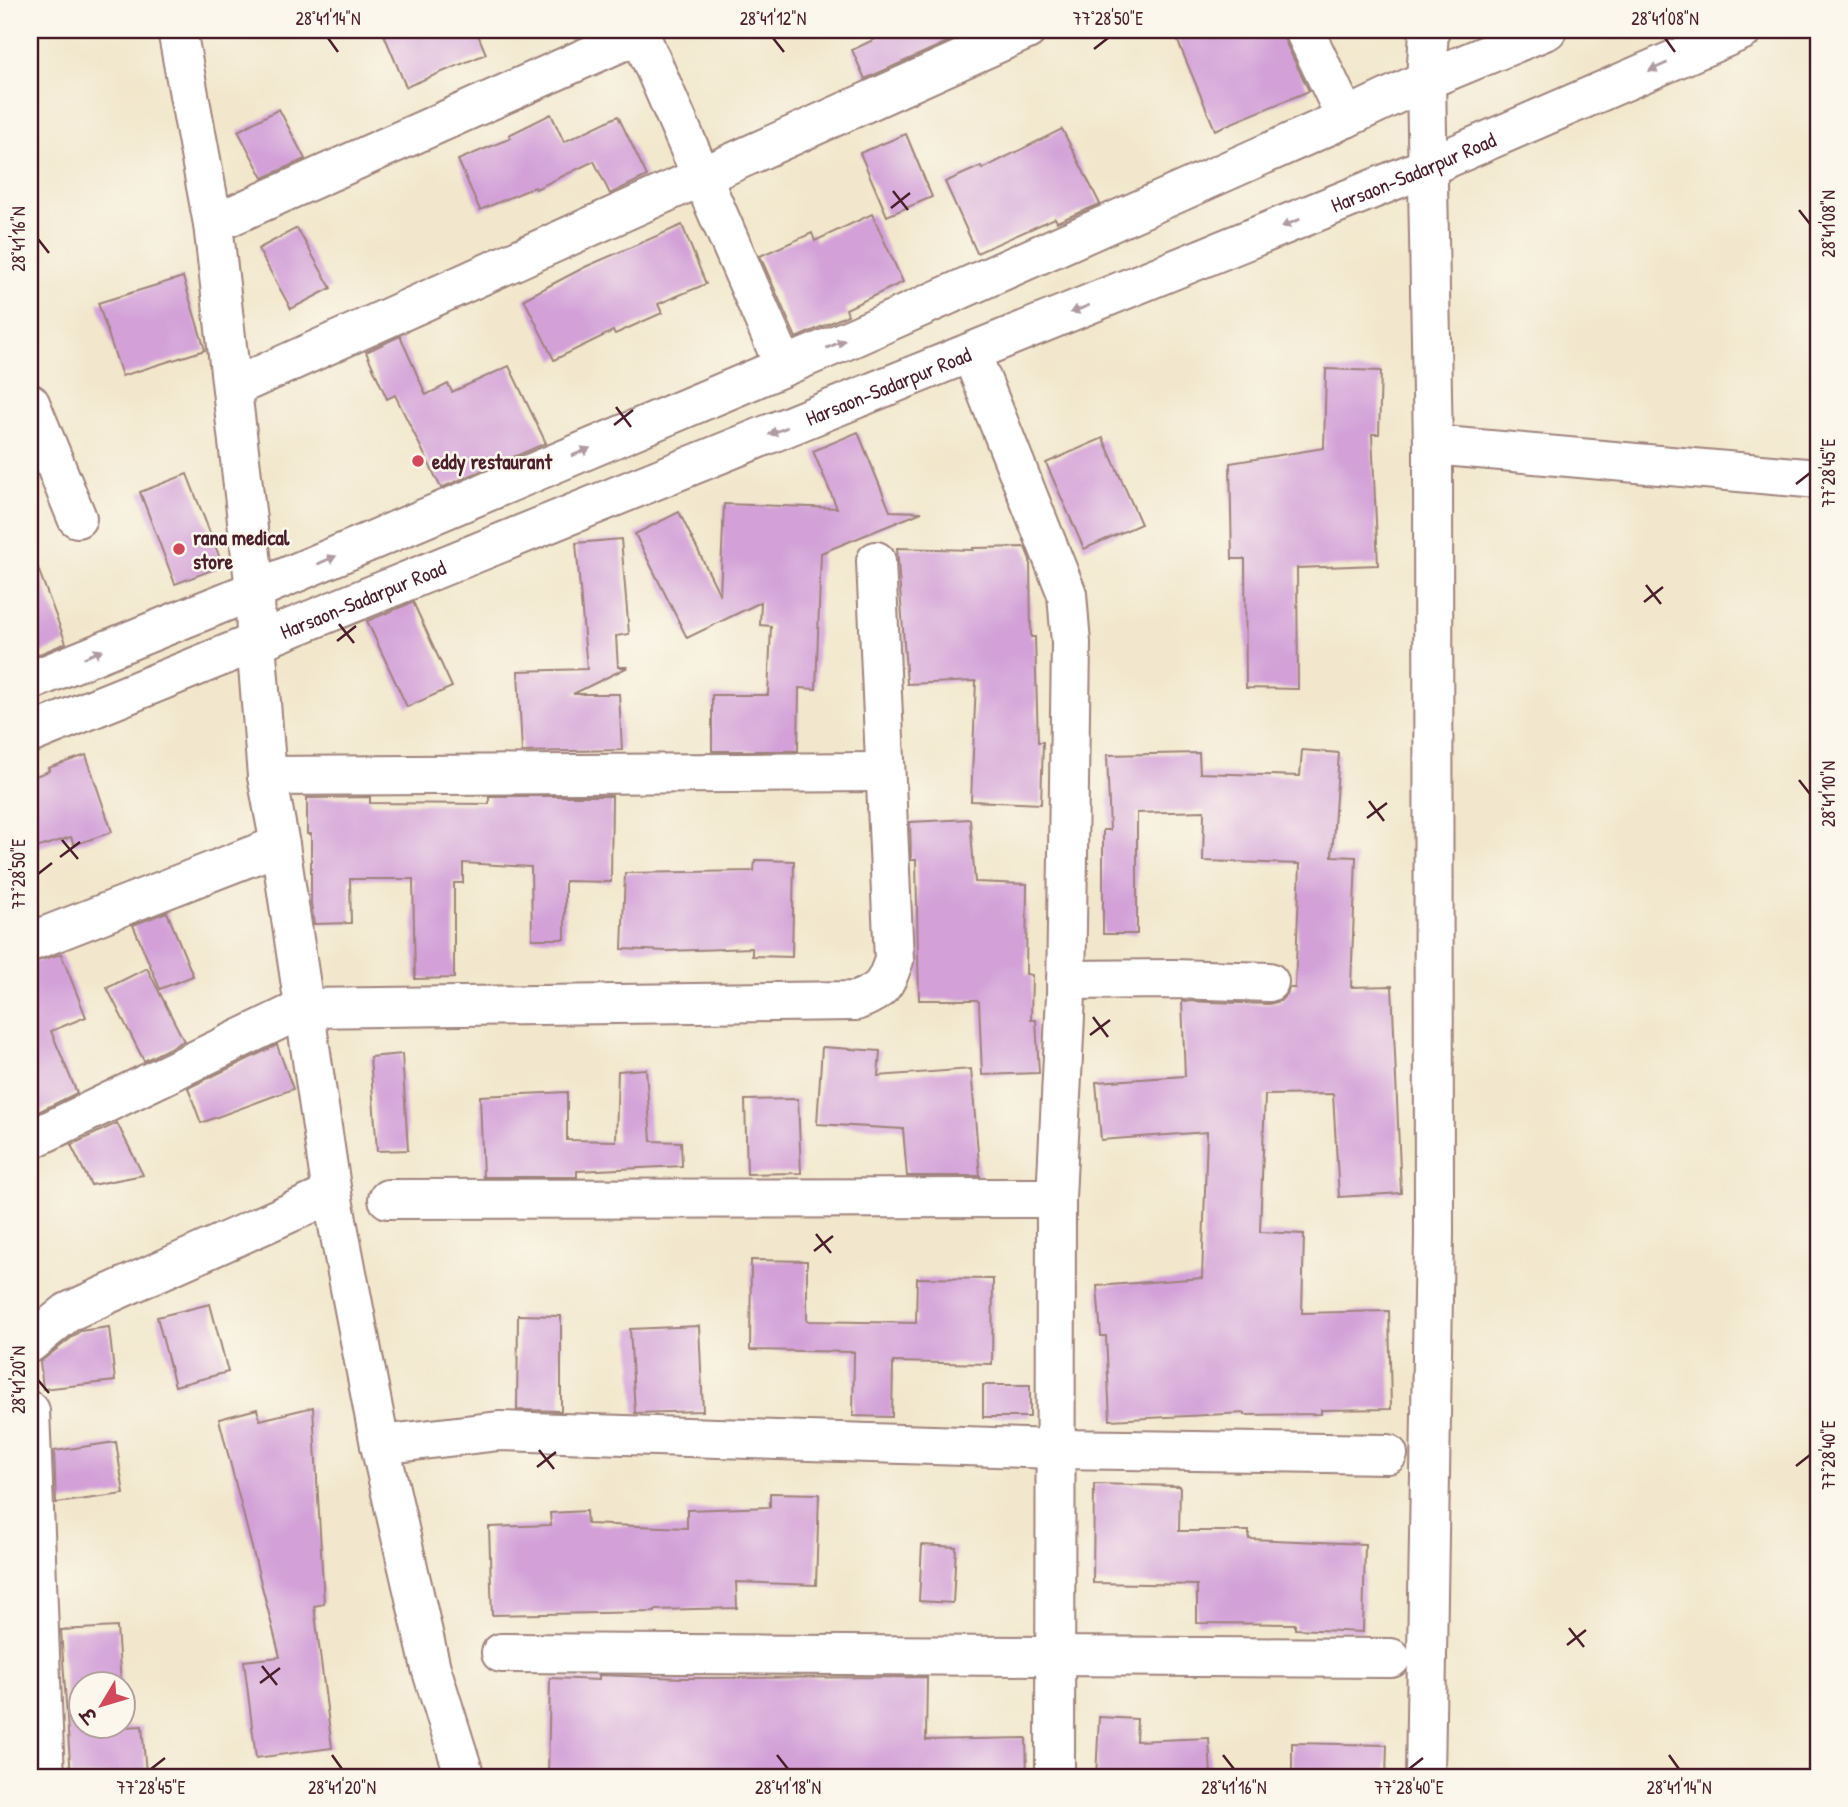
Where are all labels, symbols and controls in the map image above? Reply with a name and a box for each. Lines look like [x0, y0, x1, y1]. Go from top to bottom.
text: 28°41'14"N [296, 6, 360, 31]
text: 28°41'12"N [740, 6, 806, 31]
text: 77°28'50"E [1073, 6, 1143, 31]
text: 28°41'08"N [1631, 6, 1699, 31]
one-way arrow [1647, 62, 1668, 73]
street label: Harsaon-Sadarpur Road [1326, 125, 1500, 219]
text: 28°41'08"N [1816, 190, 1841, 258]
text: 28°41'16"N [6, 206, 31, 272]
one-way arrow [1280, 218, 1301, 229]
one-way arrow [1069, 303, 1090, 314]
street label: Harsaon-Sadarpur Road [801, 339, 975, 432]
one-way arrow [825, 339, 846, 350]
one-way arrow [768, 425, 788, 437]
text: 77°28'45"E [1816, 438, 1841, 507]
place label: eddy restaurant [432, 447, 553, 477]
one-way arrow [571, 447, 592, 458]
marker: eddy restaurant [410, 453, 426, 469]
place label: rana medical store [193, 523, 290, 576]
marker: rana medical store [171, 541, 187, 557]
street label: Harsaon-Sadarpur Road [276, 552, 450, 646]
one-way arrow [316, 555, 337, 566]
one-way arrow [82, 648, 103, 659]
text: 28°41'10"N [1816, 761, 1841, 827]
text: 77°28'50"E [6, 839, 31, 909]
text: 28°41'20"N [6, 1346, 31, 1414]
text: 77°28'40"E [1816, 1420, 1841, 1490]
north arrow [66, 1671, 136, 1741]
text: उ [73, 1701, 104, 1730]
text: 77°28'45"E [117, 1775, 186, 1800]
text: 28°41'20"N [308, 1775, 376, 1800]
text: 28°41'18"N [755, 1775, 821, 1800]
text: 28°41'16"N [1201, 1775, 1267, 1800]
text: 77°28'40"E [1374, 1775, 1444, 1800]
text: 28°41'14"N [1647, 1775, 1711, 1800]

